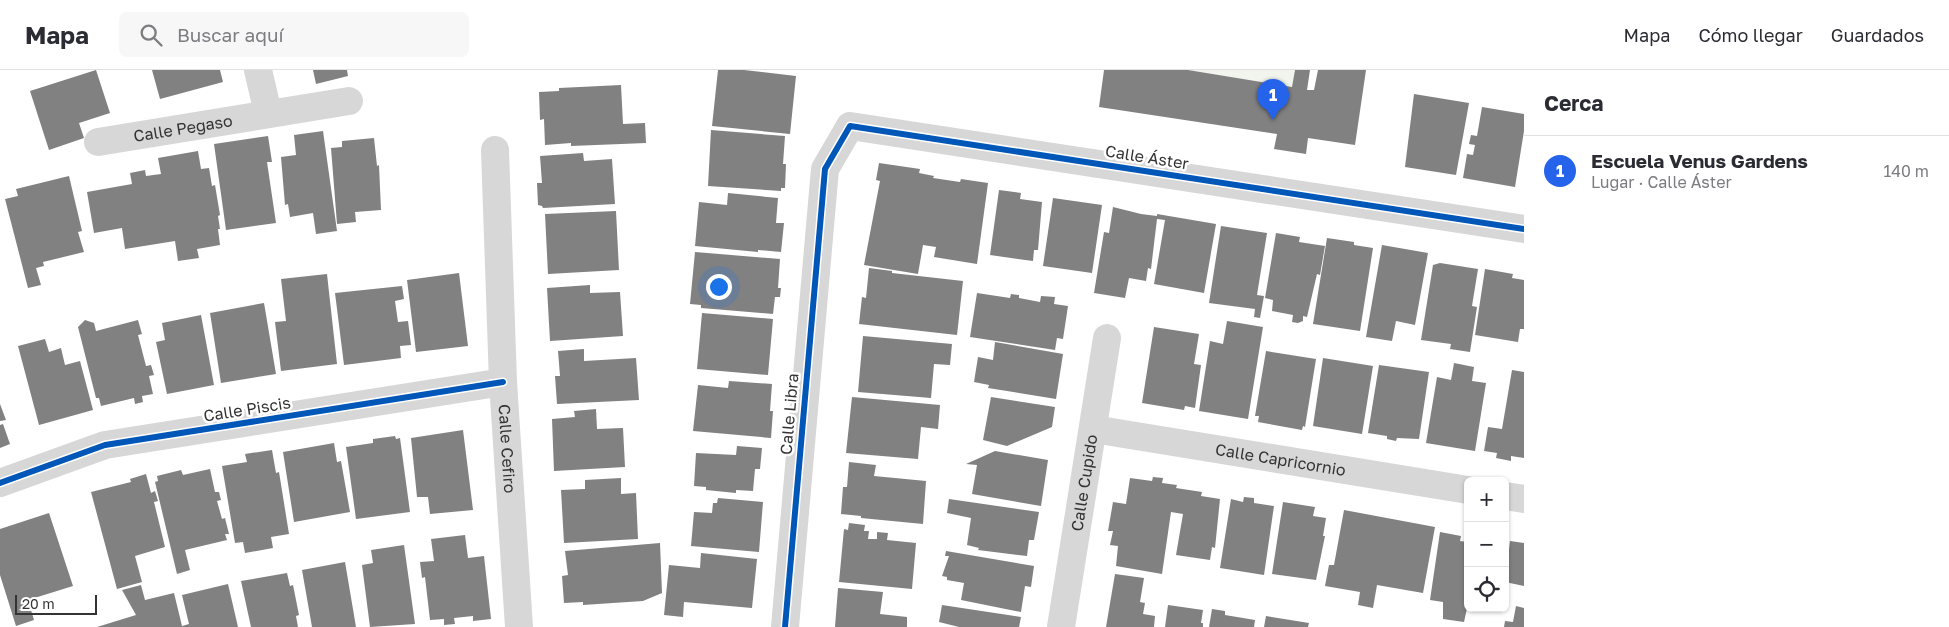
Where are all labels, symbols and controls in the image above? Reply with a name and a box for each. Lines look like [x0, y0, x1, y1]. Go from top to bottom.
search box [119, 12, 469, 57]
text: Mapa [25, 20, 89, 49]
icon: search [137, 21, 165, 49]
text: Buscar aquí [177, 23, 284, 46]
text: Mapa [1624, 24, 1670, 46]
text: Cómo llegar [1698, 24, 1803, 46]
text: Guardados [1831, 24, 1924, 46]
pin: 1 [1257, 79, 1289, 120]
text: Cerca [1544, 90, 1603, 116]
street label: Calle Pegaso [132, 110, 234, 146]
street label: Calle Áster [1104, 141, 1190, 173]
text: Escuela Venus Gardens [1591, 149, 1808, 172]
text: 1 [1556, 161, 1564, 181]
text: 140 m [1883, 161, 1929, 181]
text: Lugar · Calle Áster [1591, 172, 1732, 192]
your location [706, 274, 732, 300]
street label: Calle Libra [775, 372, 803, 456]
street label: Calle Piscis [202, 392, 292, 426]
street label: Calle Cefiro [494, 404, 520, 494]
street label: Calle Cupido [1066, 433, 1101, 533]
street label: Calle Capricornio [1214, 439, 1347, 480]
map controls [1464, 477, 1509, 612]
button: + [1464, 477, 1509, 522]
button: − [1464, 522, 1509, 567]
button: locate [1464, 567, 1509, 612]
scale bar [15, 592, 98, 615]
text: 20 m [22, 595, 55, 612]

